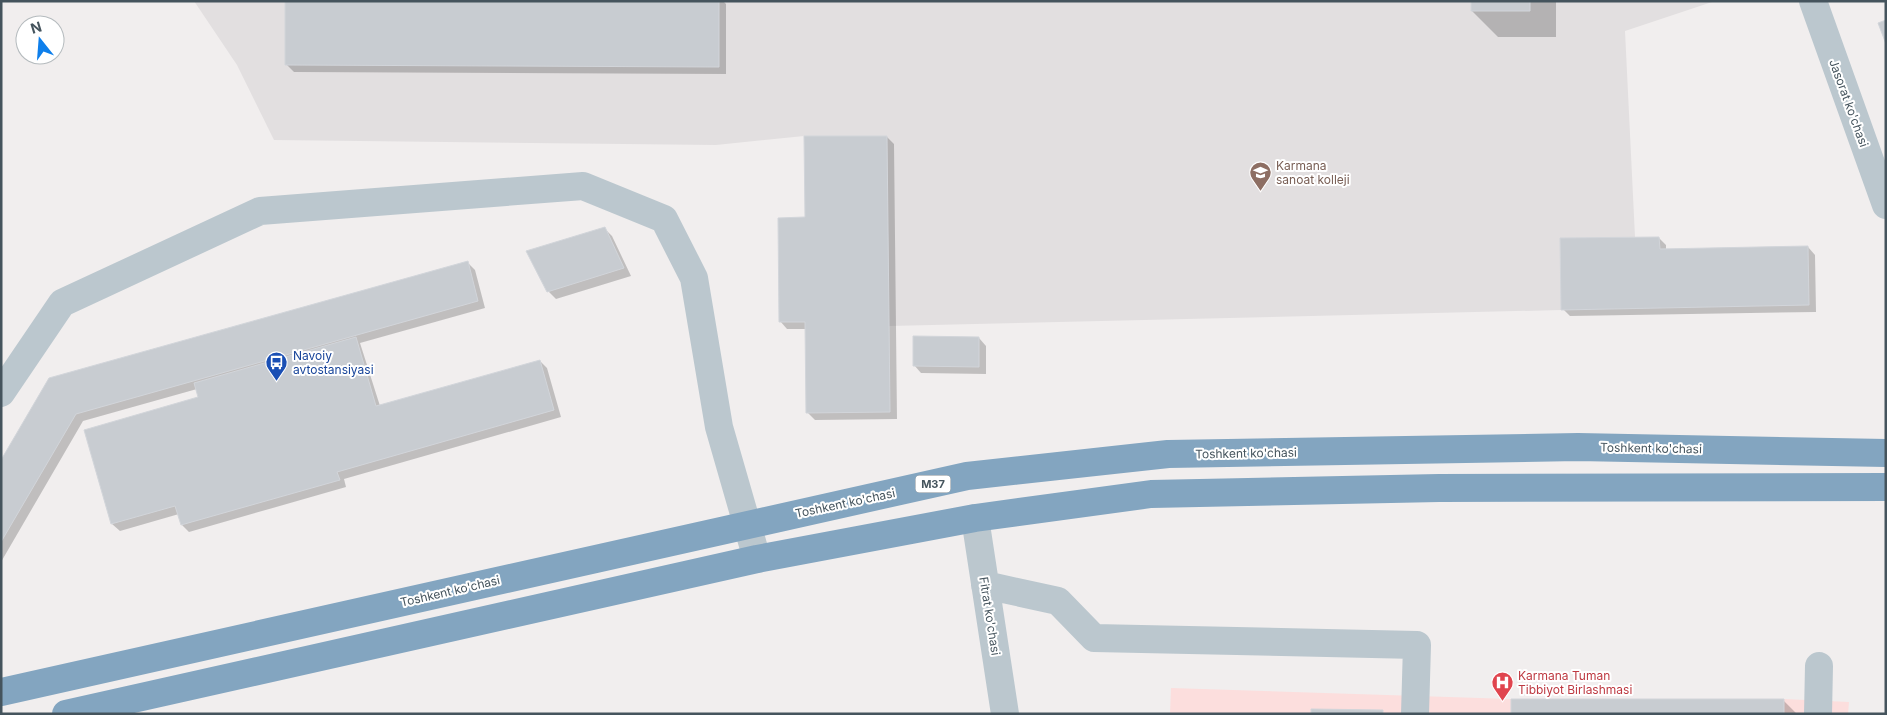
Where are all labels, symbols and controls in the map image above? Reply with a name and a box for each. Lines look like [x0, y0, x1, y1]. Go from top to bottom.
north arrow [15, 15, 65, 65]
text: N [28, 17, 44, 37]
street label: Jasorat ko'chasi [1826, 57, 1872, 149]
place label: Karmana sanoat kolleji [1276, 158, 1350, 187]
school or university icon: Karmana sanoat kolleji [1248, 160, 1272, 191]
place label: Navoiy avtostansiyasi [293, 348, 374, 377]
bus stop icon: Navoiy avtostansiyasi [265, 350, 289, 381]
street label: Toshkent ko'chasi [1600, 440, 1702, 456]
street label: Toshkent ko'chasi [1195, 445, 1297, 461]
road number: M37 [916, 476, 950, 492]
street label: Toshkent ko'chasi [794, 485, 896, 521]
street label: Toshkent ko'chasi [399, 572, 501, 610]
street label: Fitrat ko'chasi [976, 576, 1004, 656]
place label: Karmana Tuman Tibbiyot Birlashmasi [1518, 668, 1632, 697]
hospital icon: Karmana Tuman Tibbiyot Birlashmasi [1490, 670, 1514, 701]

